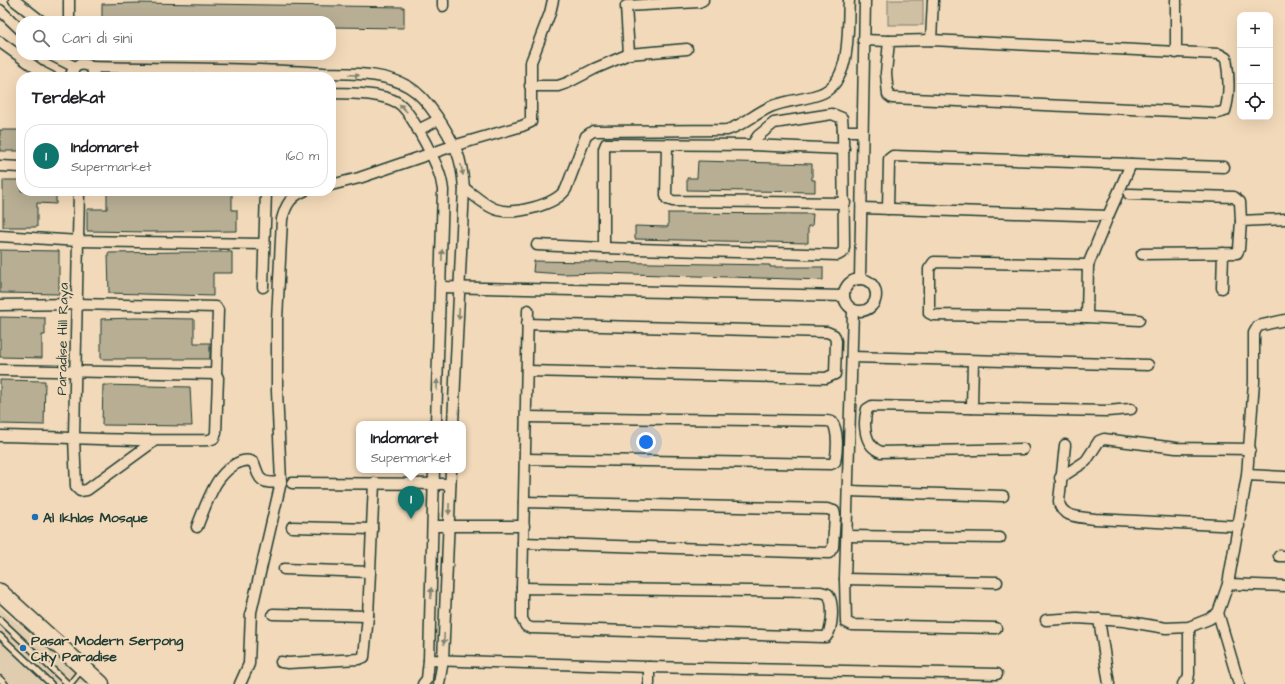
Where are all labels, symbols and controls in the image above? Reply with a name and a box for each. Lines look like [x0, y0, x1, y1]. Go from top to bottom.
map controls [1237, 12, 1273, 120]
button: + [1237, 12, 1273, 48]
search box [16, 16, 336, 60]
icon: search [30, 27, 52, 49]
text: Cari di sini [62, 28, 132, 49]
button: − [1237, 48, 1273, 84]
one-way arrow [348, 71, 360, 78]
button: locate [1237, 84, 1273, 120]
text: Terdekat [32, 86, 105, 110]
one-way arrow [398, 103, 408, 113]
text: Indomaret [71, 137, 139, 158]
text: 1 [45, 147, 47, 165]
text: 160 m [286, 147, 319, 165]
text: Supermarket [71, 158, 152, 176]
one-way arrow [459, 164, 465, 177]
one-way arrow [439, 248, 445, 261]
street label: Paradise Hill Raya [52, 282, 74, 396]
one-way arrow [455, 308, 462, 320]
one-way arrow [434, 379, 441, 391]
popup [356, 421, 466, 473]
text: Indomaret [371, 428, 438, 449]
your location [636, 432, 656, 452]
text: Supermarket [371, 449, 451, 467]
pin: 1 [398, 486, 424, 519]
one-way arrow [446, 503, 452, 516]
place label: Al Ikhlas Mosque [43, 508, 148, 528]
marker: Al Ikhlas Mosque [30, 512, 40, 522]
one-way arrow [428, 586, 434, 599]
place label: Pasar Modern Serpong City Paradise [31, 631, 184, 667]
one-way arrow [441, 633, 447, 646]
marker: Pasar Modern Serpong City Paradise [18, 643, 28, 653]

